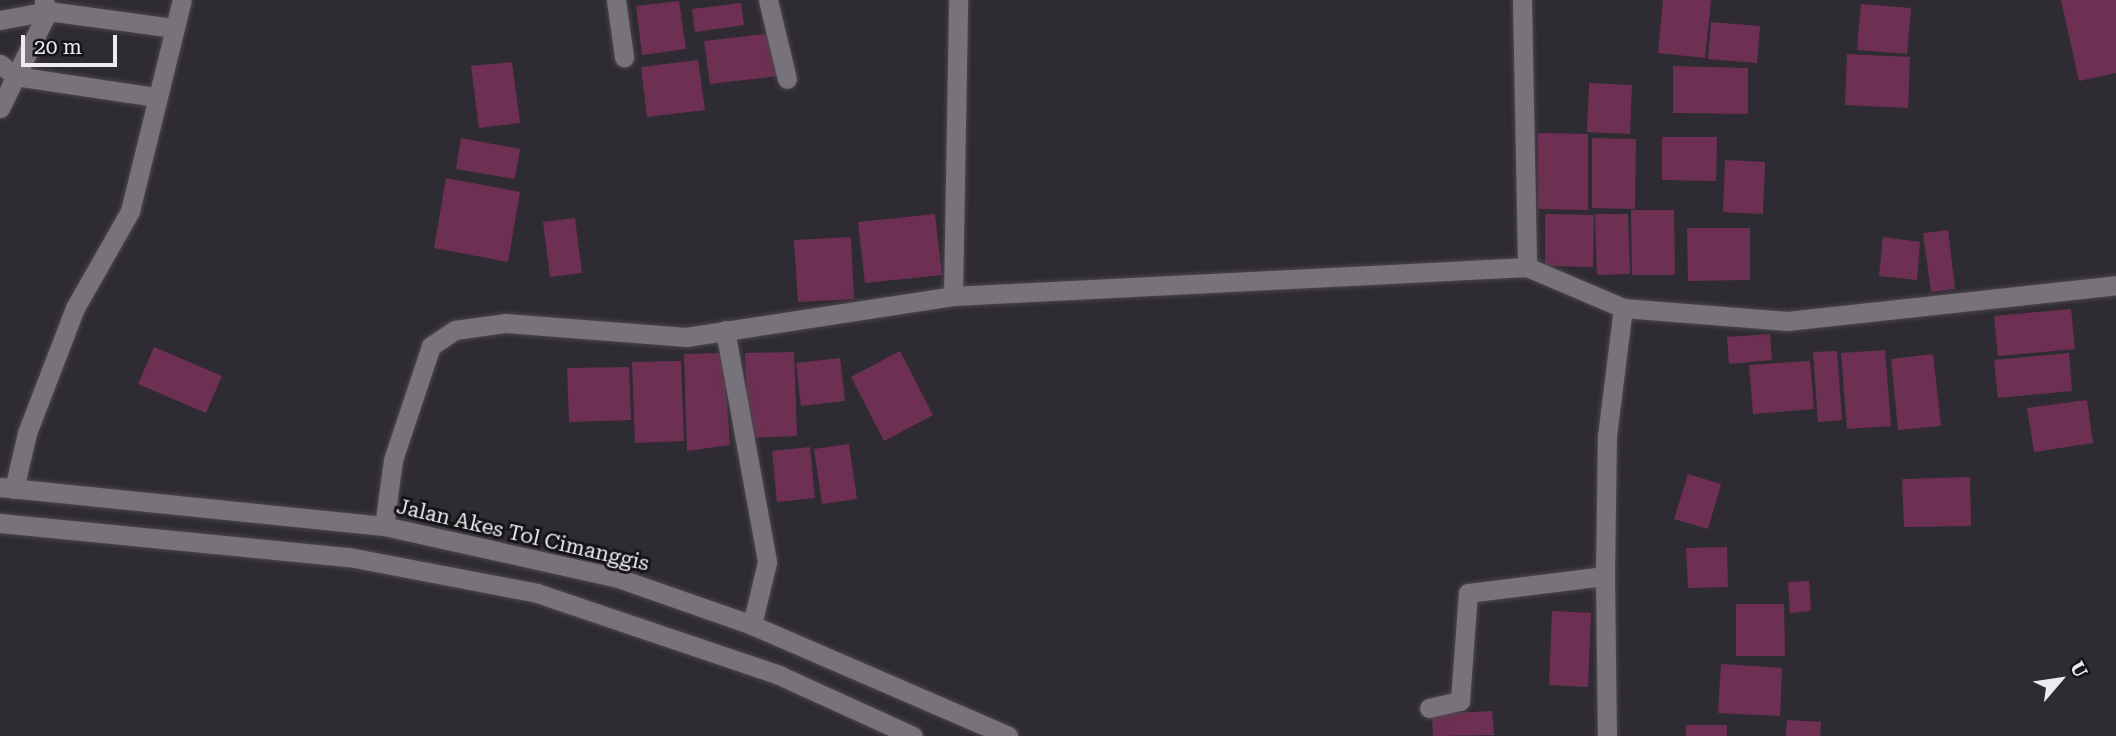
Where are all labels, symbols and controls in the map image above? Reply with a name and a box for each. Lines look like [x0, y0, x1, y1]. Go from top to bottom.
scale bar [24, 21, 121, 65]
text: 20 m [34, 35, 82, 59]
street label: Jalan Akes Tol Cimanggis [394, 494, 652, 576]
north arrow [2025, 645, 2095, 715]
text: U [2065, 658, 2092, 682]

